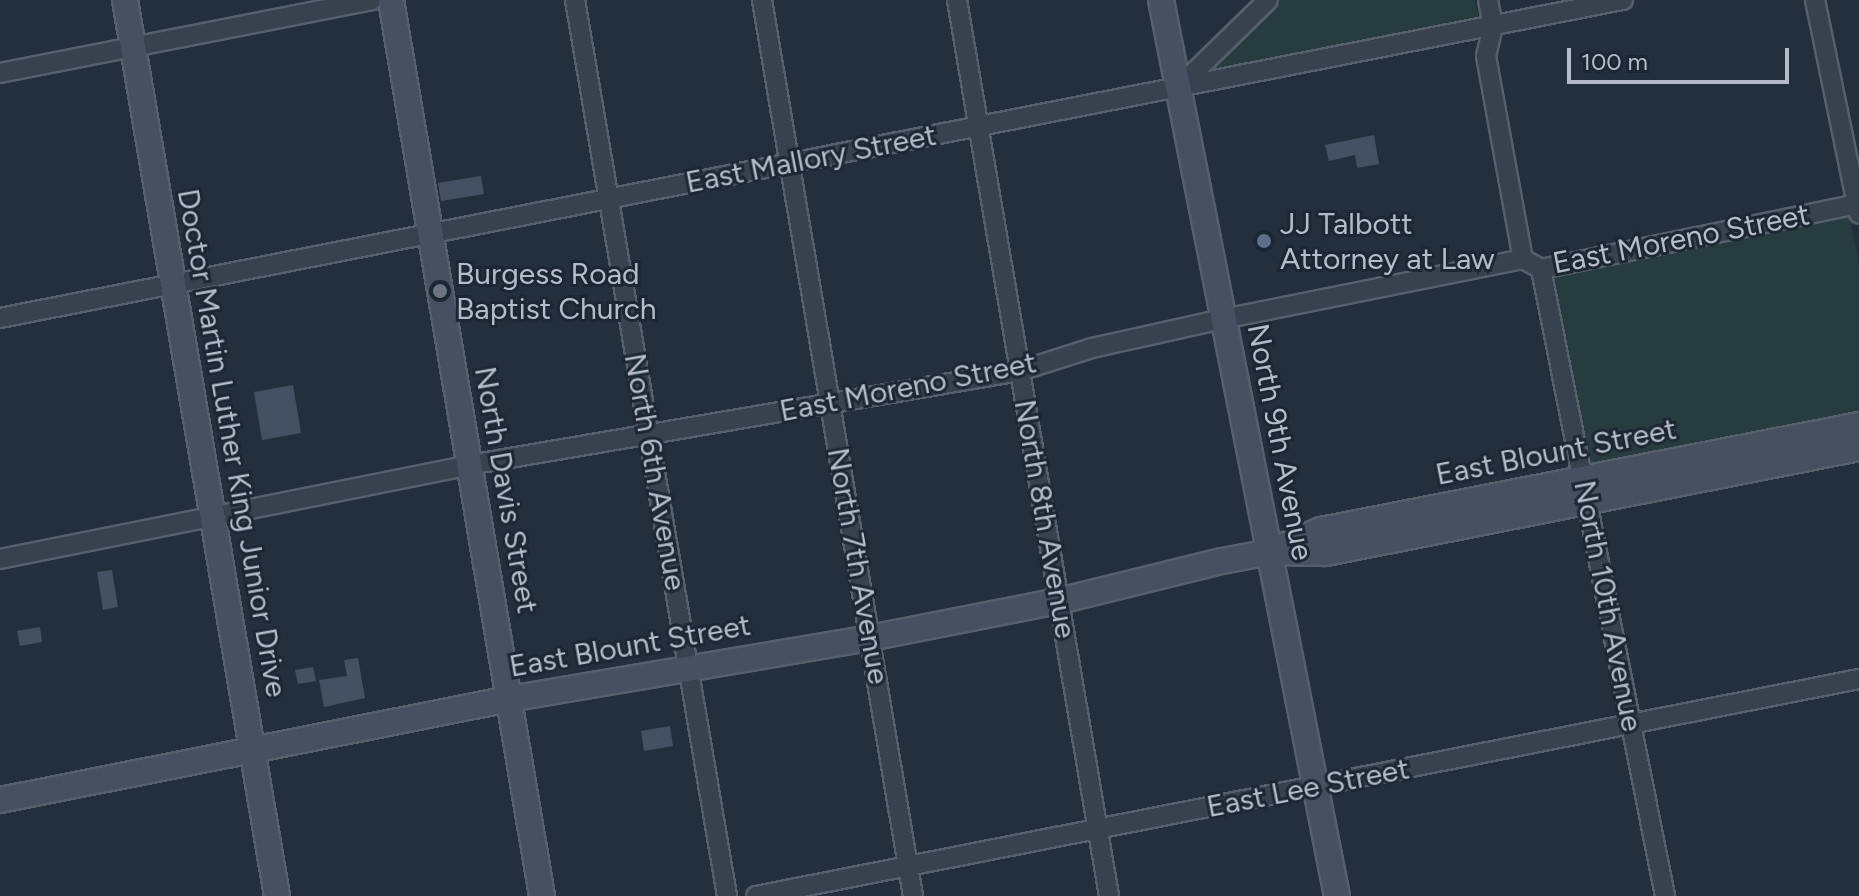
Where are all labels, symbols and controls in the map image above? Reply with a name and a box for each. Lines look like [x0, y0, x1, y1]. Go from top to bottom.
scale bar [1571, 32, 1793, 82]
text: 100 m [1581, 47, 1648, 76]
street label: East Mallory Street [683, 117, 939, 201]
street label: Doctor Martin Luther King Junior Drive [170, 186, 294, 700]
street label: East Moreno Street [1550, 196, 1812, 282]
place label: JJ Talbott Attorney at Law [1280, 206, 1495, 276]
marker: JJ Talbott Attorney at Law [1255, 232, 1273, 250]
place label: Burgess Road Baptist Church [456, 256, 657, 326]
marker: Burgess Road Baptist Church [431, 282, 449, 300]
street label: North 9th Avenue [1239, 321, 1321, 563]
street label: East Moreno Street [777, 344, 1039, 430]
street label: North 6th Avenue [616, 351, 694, 593]
street label: North Davis Street [467, 364, 545, 616]
street label: North 8th Avenue [1006, 397, 1084, 641]
street label: East Blount Street [1433, 411, 1679, 493]
street label: North 7th Avenue [819, 445, 897, 687]
street label: North 10th Avenue [1566, 478, 1650, 734]
street label: East Blount Street [507, 607, 753, 685]
street label: East Lee Street [1204, 751, 1412, 825]

